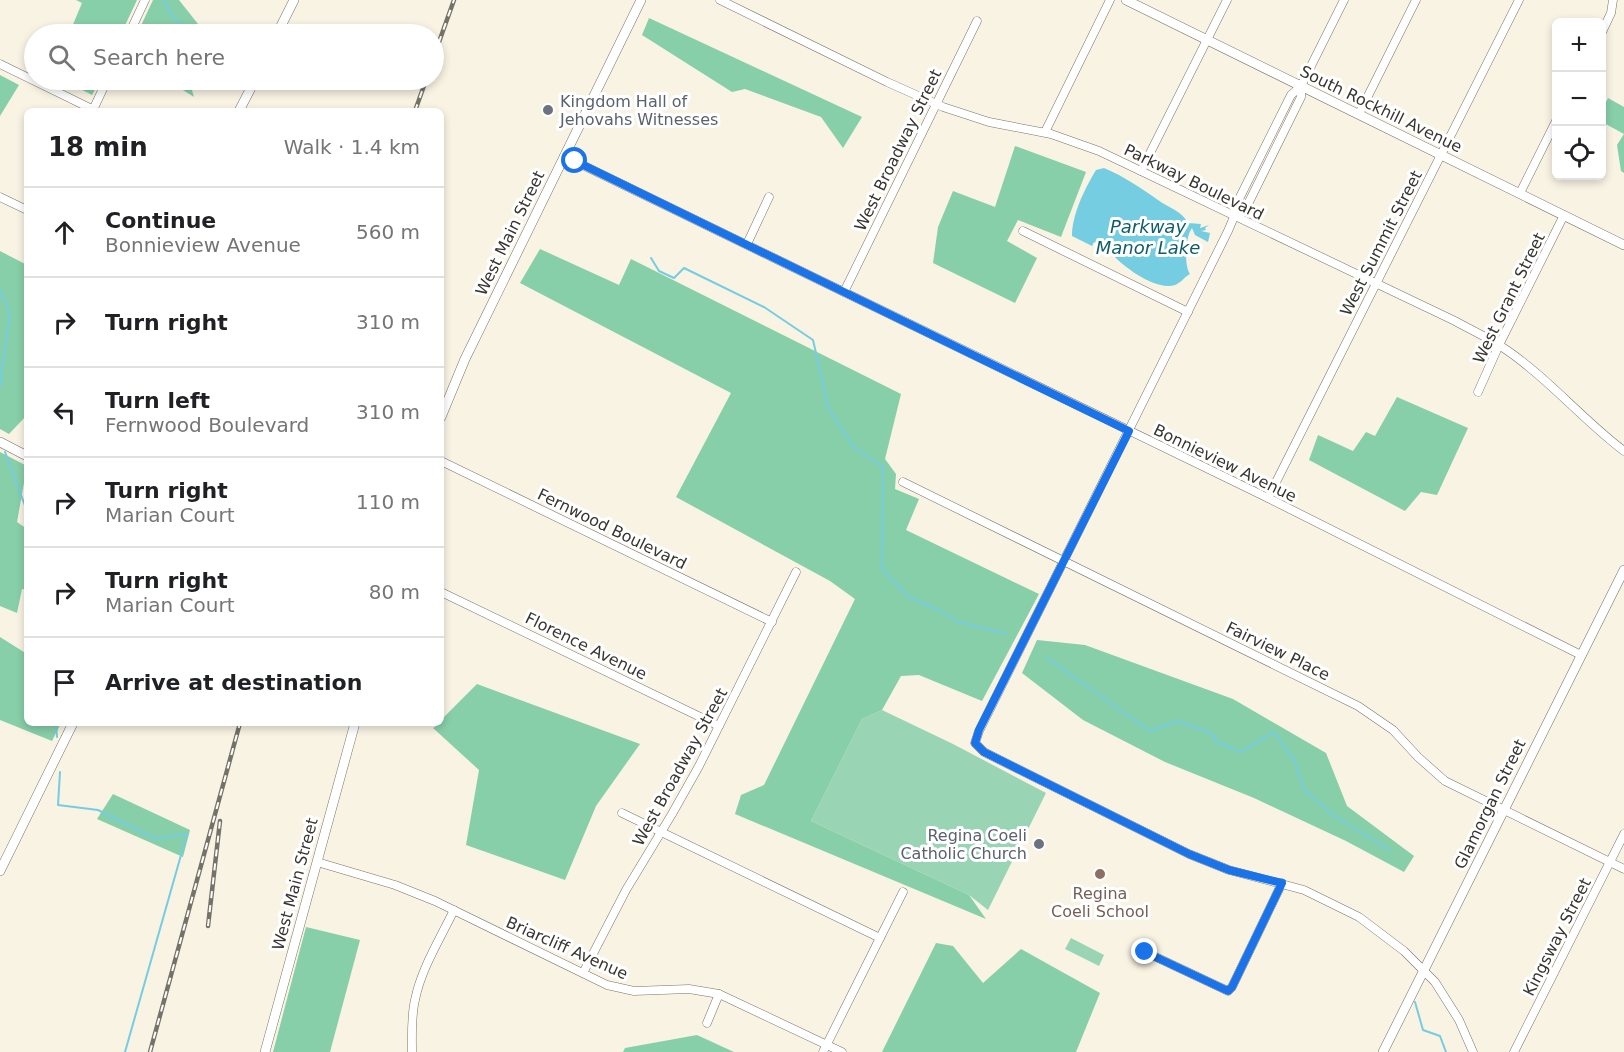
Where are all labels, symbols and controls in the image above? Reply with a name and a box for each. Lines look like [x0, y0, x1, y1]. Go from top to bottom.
map controls [1552, 18, 1606, 180]
button: + [1552, 18, 1606, 72]
search box [24, 24, 444, 90]
icon: search [45, 41, 78, 74]
text: Search here [93, 45, 225, 70]
street label: South Rockhill Avenue [1297, 61, 1465, 157]
street label: West Broadway Street [851, 66, 945, 234]
button: − [1552, 72, 1606, 126]
place label: Kingdom Hall of Jehovahs Witnesses [559, 92, 718, 129]
marker: Kingdom Hall of Jehovahs Witnesses [541, 103, 555, 117]
button: locate [1552, 126, 1606, 180]
text: 18 min [48, 132, 148, 162]
text: Walk · 1.4 km [284, 135, 420, 159]
street label: Parkway Boulevard [1121, 140, 1267, 224]
route start [561, 147, 587, 173]
street label: West Summit Street [1336, 167, 1426, 319]
street label: West Main Street [472, 168, 548, 298]
text: Continue [105, 208, 216, 233]
icon: ahead [48, 216, 81, 249]
water label: Parkway Manor Lake [1096, 216, 1200, 258]
text: 560 m [356, 220, 420, 244]
street label: West Grant Street [1469, 229, 1549, 367]
text: Bonnieview Avenue [105, 233, 301, 257]
icon: right [48, 306, 81, 339]
text: Turn right [105, 310, 228, 335]
text: 310 m [356, 310, 420, 334]
text: Turn left [105, 388, 210, 413]
icon: left [48, 396, 81, 429]
text: 310 m [356, 400, 420, 424]
text: Fernwood Boulevard [105, 413, 309, 437]
street label: Bonnieview Avenue [1150, 420, 1300, 506]
text: Turn right [105, 478, 228, 503]
street label: Fernwood Boulevard [534, 485, 690, 573]
icon: right [48, 486, 81, 519]
text: 110 m [356, 490, 420, 514]
text: Marian Court [105, 503, 235, 527]
text: Turn right [105, 568, 228, 593]
icon: right [48, 576, 81, 609]
text: 80 m [369, 580, 420, 604]
text: Marian Court [105, 593, 235, 617]
street label: Florence Avenue [522, 608, 650, 684]
street label: Fairview Place [1223, 618, 1333, 684]
icon: arrive [48, 666, 81, 699]
text: Arrive at destination [105, 670, 362, 695]
street label: West Broadway Street [629, 685, 731, 849]
street label: Glamorgan Street [1450, 736, 1530, 872]
street label: West Main Street [268, 816, 322, 952]
place label: Regina Coeli Catholic Church [900, 826, 1027, 863]
marker: Regina Coeli Catholic Church [1032, 837, 1046, 851]
marker: Regina Coeli School [1093, 867, 1107, 881]
street label: Kingsway Street [1519, 875, 1595, 999]
place label: Regina Coeli School [1051, 884, 1149, 921]
street label: Briarcliff Avenue [503, 913, 631, 983]
route end [1131, 938, 1157, 964]

